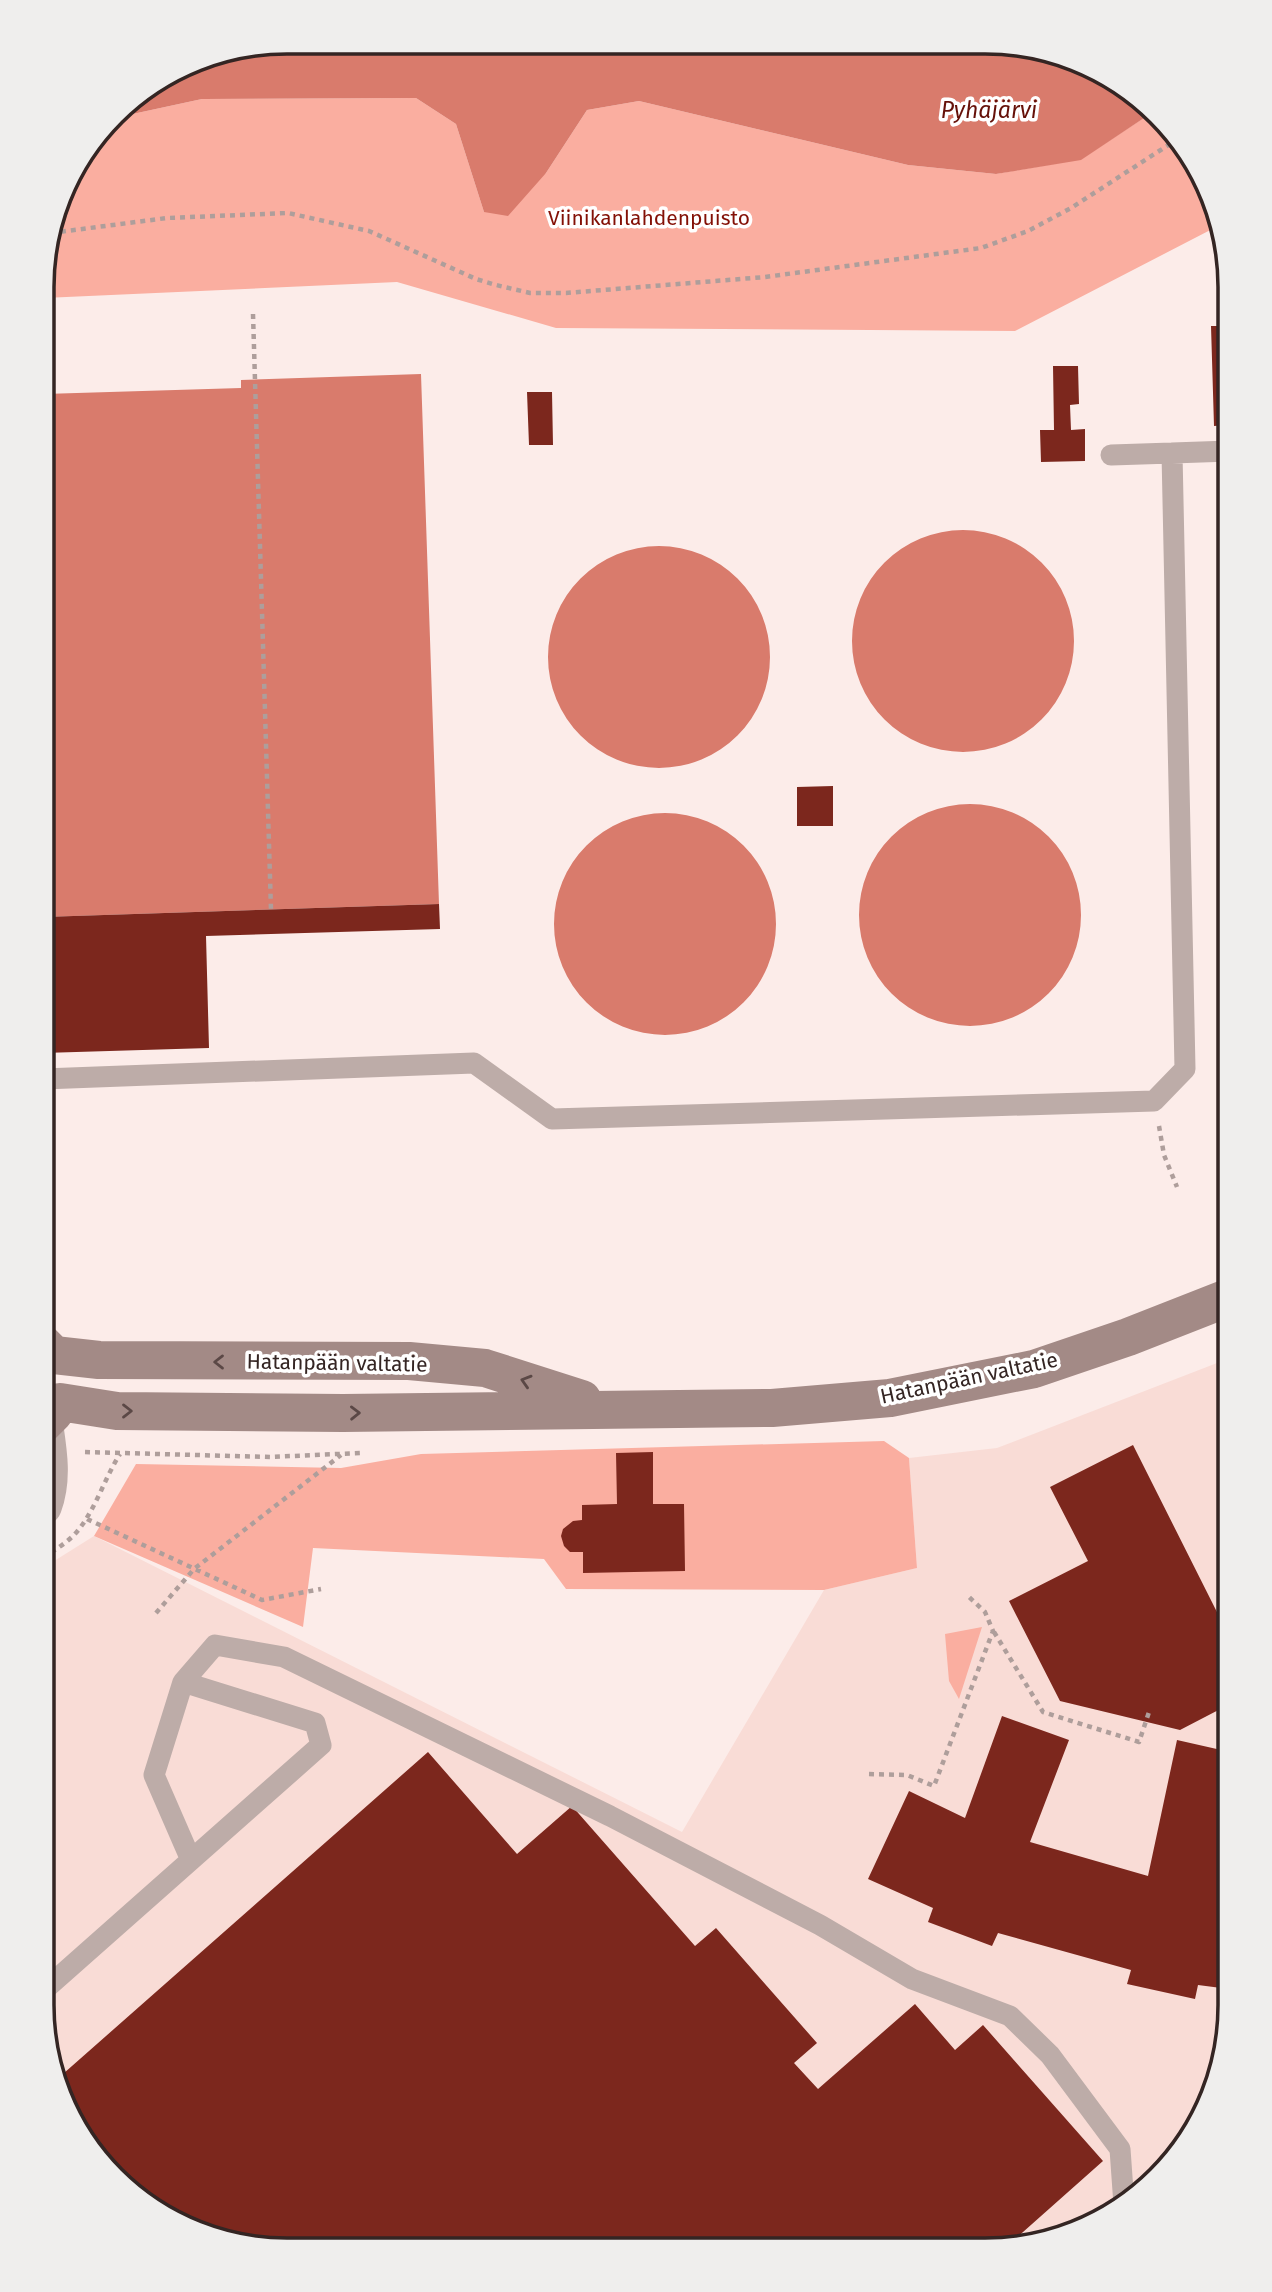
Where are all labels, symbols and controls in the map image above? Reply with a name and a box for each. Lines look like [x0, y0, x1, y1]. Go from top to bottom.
water label: Pyhäjärvi [941, 96, 1038, 124]
park label: Viinikanlahdenpuisto [548, 205, 750, 231]
street label: Hatanpään valtatie [878, 1346, 1060, 1410]
street label: Hatanpään valtatie [246, 1348, 428, 1378]
one-way arrow [213, 1354, 223, 1370]
one-way arrow [520, 1375, 532, 1390]
one-way arrow [122, 1403, 133, 1419]
one-way arrow [350, 1405, 360, 1421]

